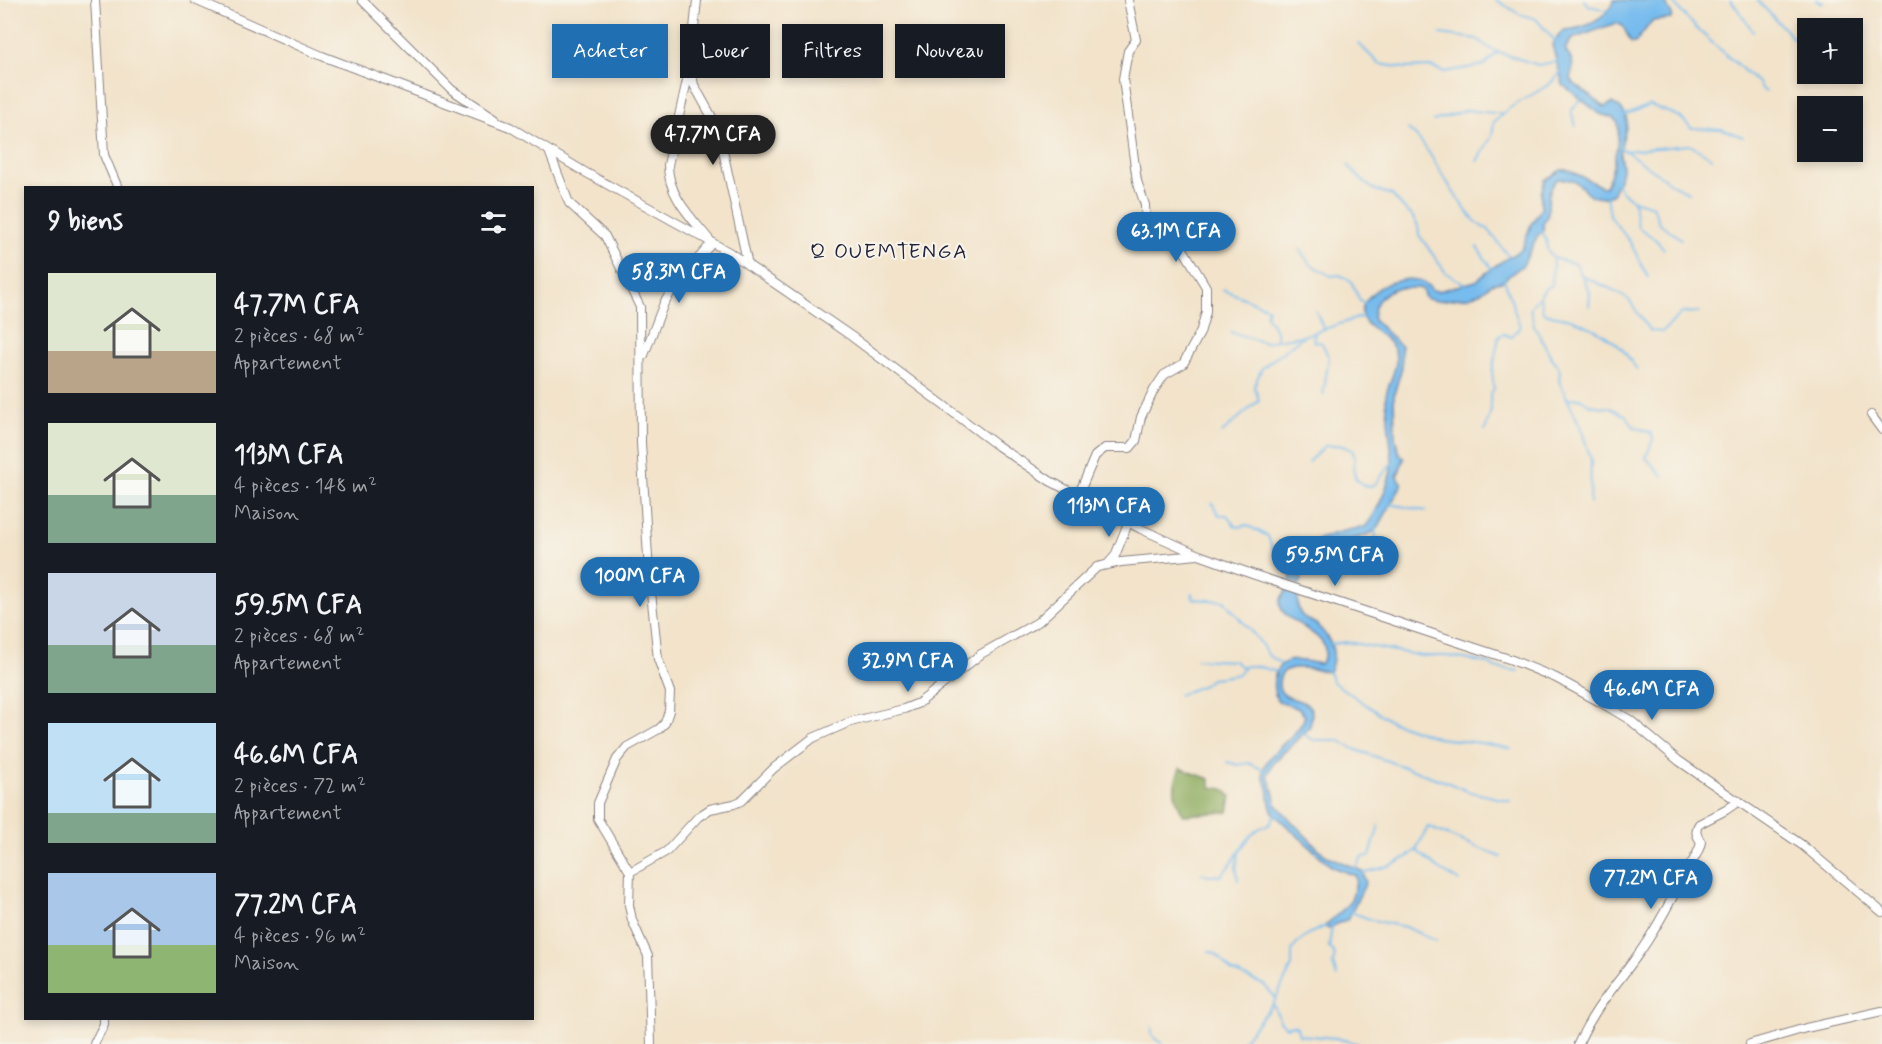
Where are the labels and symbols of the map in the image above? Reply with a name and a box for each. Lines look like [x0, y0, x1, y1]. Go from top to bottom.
pin: 47.7M CFA [644, 115, 782, 166]
pin: 63.1M CFA [1107, 212, 1245, 263]
district label: Q OUEMTENGA [810, 238, 968, 266]
pin: 58.3M CFA [610, 253, 748, 304]
pin: 113M CFA [1047, 487, 1171, 538]
pin: 59.5M CFA [1266, 536, 1404, 587]
pin: 100M CFA [578, 557, 702, 608]
pin: 32.9M CFA [839, 642, 977, 693]
pin: 46.6M CFA [1583, 670, 1721, 721]
pin: 77.2M CFA [1582, 859, 1720, 910]

